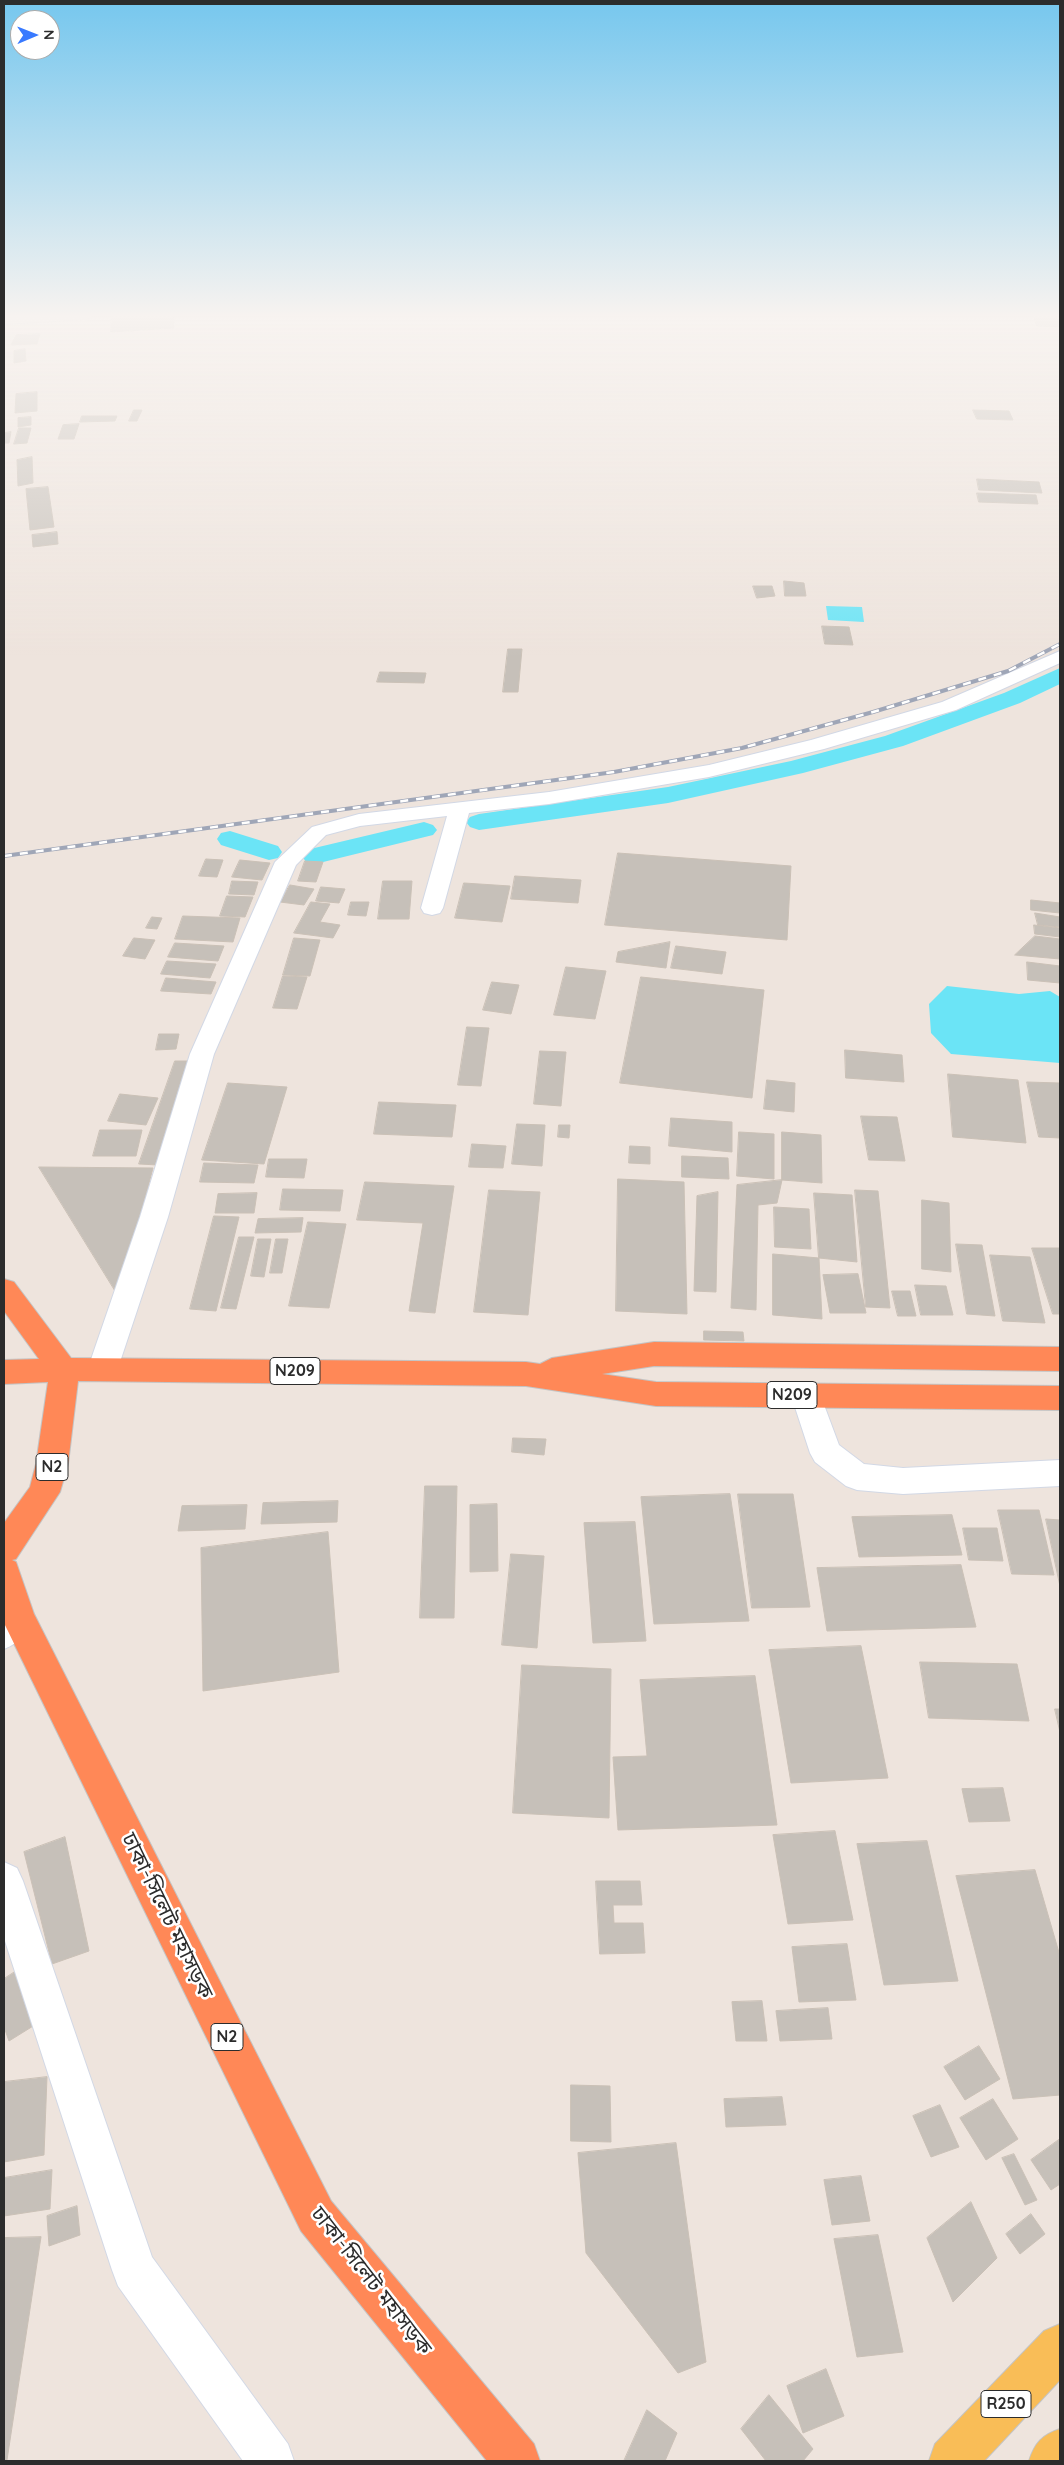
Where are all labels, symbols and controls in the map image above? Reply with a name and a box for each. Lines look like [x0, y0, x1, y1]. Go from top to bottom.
north arrow [10, 10, 60, 60]
text: N [40, 29, 58, 40]
road number: N209 [270, 1358, 320, 1384]
road number: N209 [767, 1382, 817, 1408]
road number: N2 [36, 1454, 68, 1480]
street label: ঢাকা-সিলেট মহাসড়ক [116, 1829, 218, 2003]
road number: N2 [211, 2024, 243, 2050]
street label: ঢাকা-সিলেট মহাসড়ক [305, 2202, 437, 2360]
road number: R250 [981, 2390, 1031, 2418]

